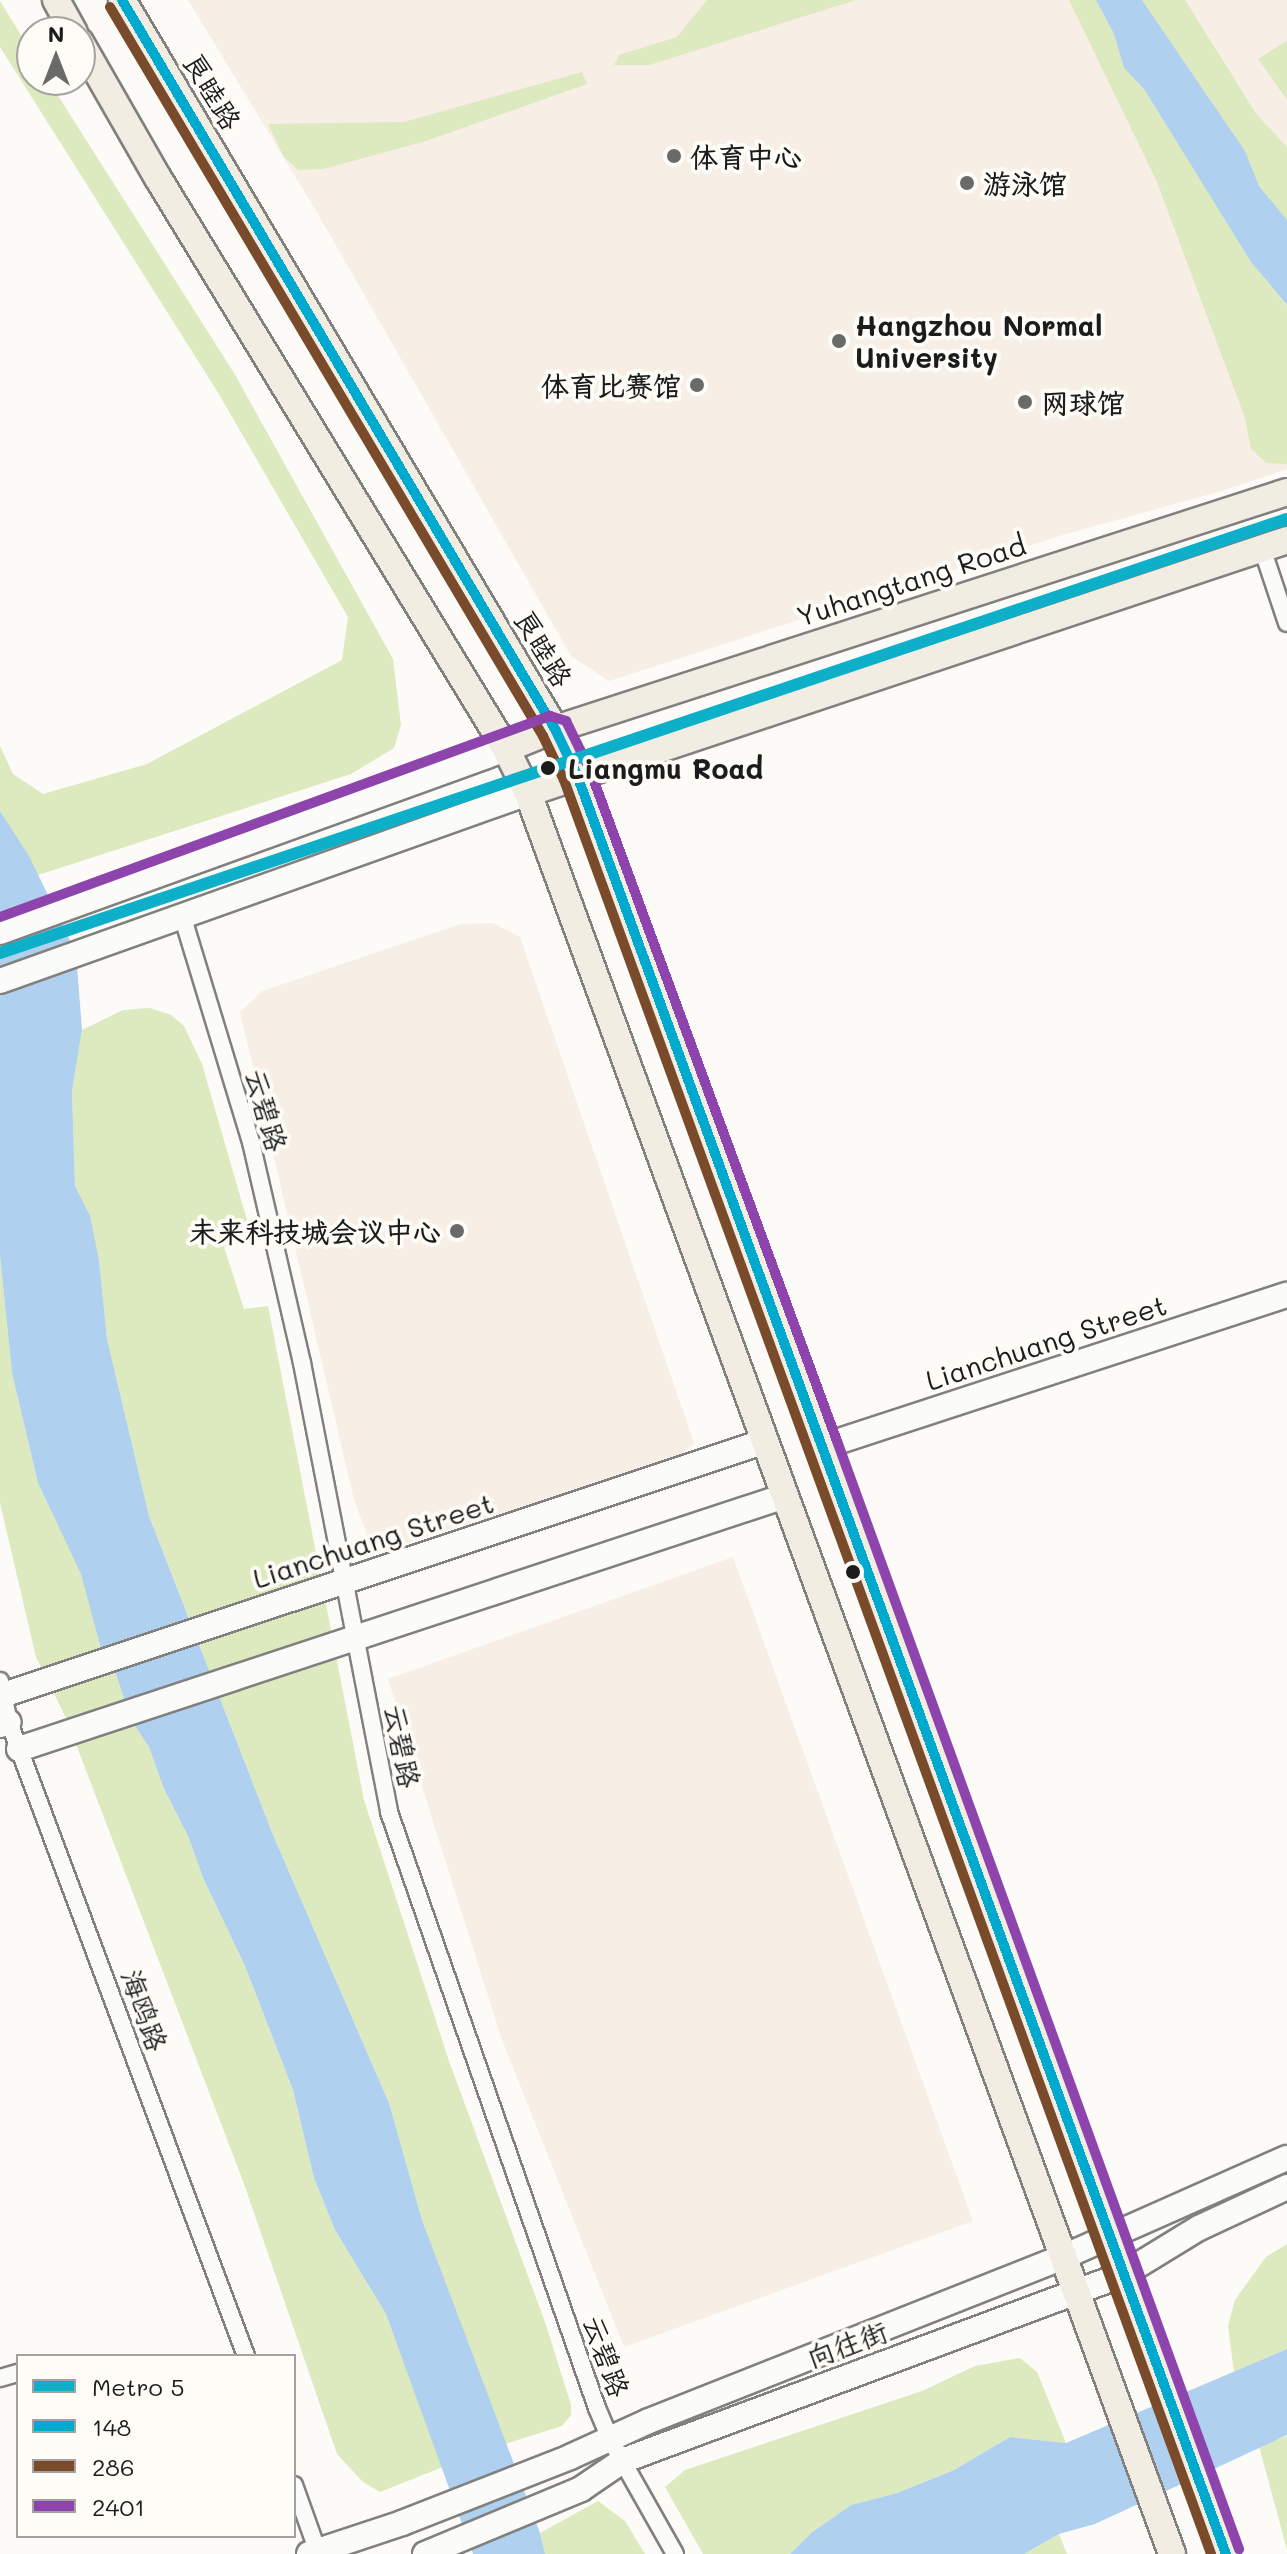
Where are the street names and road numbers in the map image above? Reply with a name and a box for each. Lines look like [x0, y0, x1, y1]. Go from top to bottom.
street label: 良睦路 [177, 46, 249, 136]
street label: Yuhangtang Road [792, 527, 1030, 633]
street label: 良睦路 [508, 603, 580, 693]
street label: 云碧路 [239, 1065, 295, 1155]
street label: Lianchuang Street [921, 1287, 1171, 1397]
street label: Lianchuang Street [248, 1485, 498, 1595]
street label: 云碧路 [378, 1702, 428, 1790]
street label: 海鸥路 [115, 1965, 175, 2055]
street label: 云碧路 [577, 2311, 637, 2401]
street label: 向往街 [802, 2314, 892, 2374]

